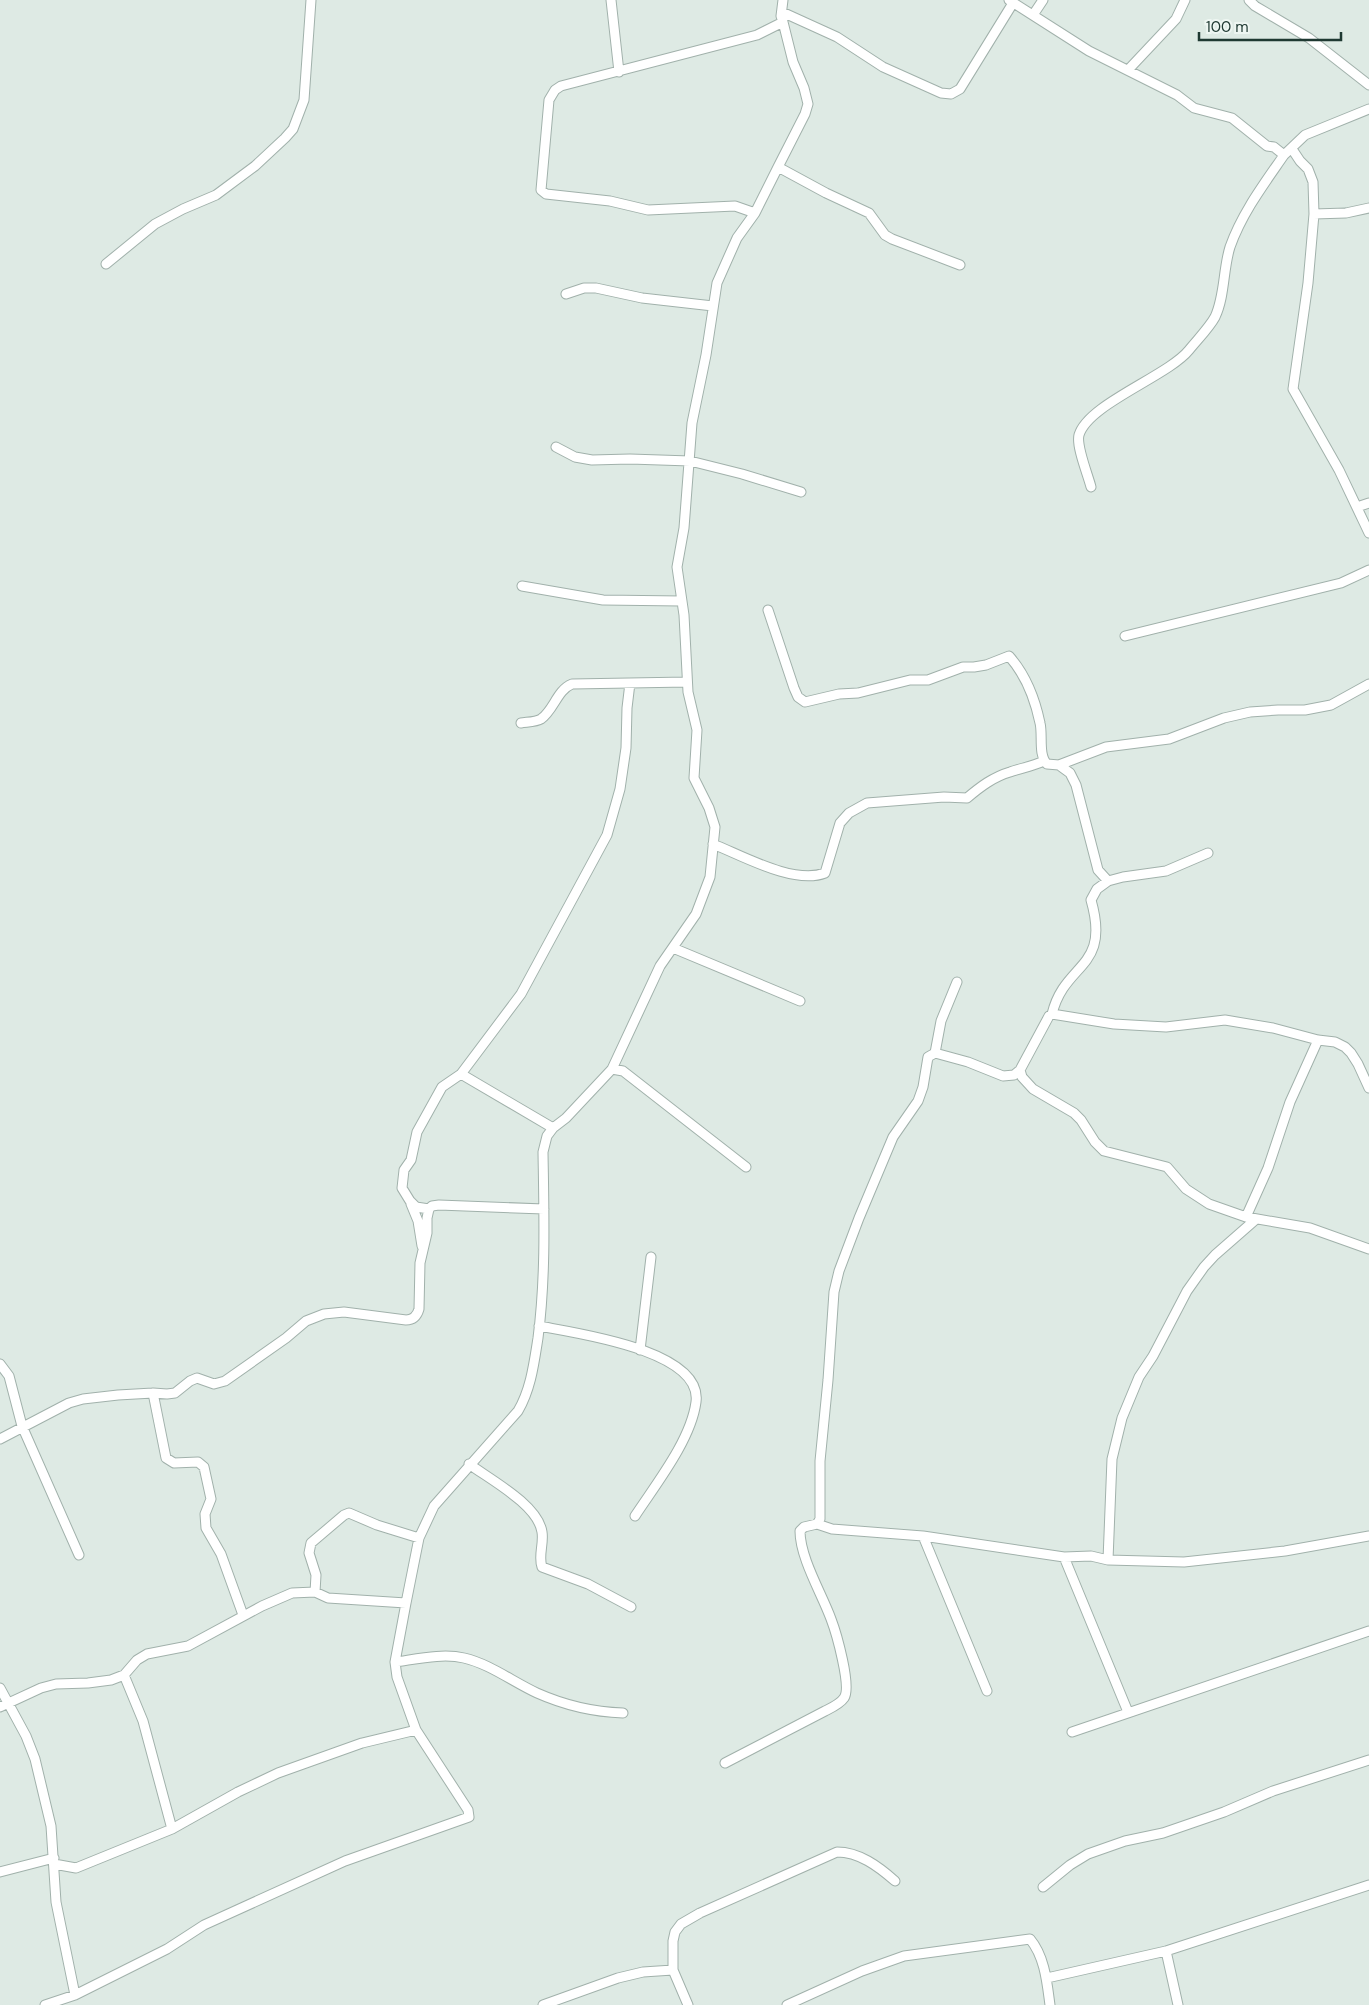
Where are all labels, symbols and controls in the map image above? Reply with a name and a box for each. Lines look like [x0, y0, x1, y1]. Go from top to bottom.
scale bar [1199, 10, 1342, 42]
text: 100 m [1206, 17, 1249, 37]

